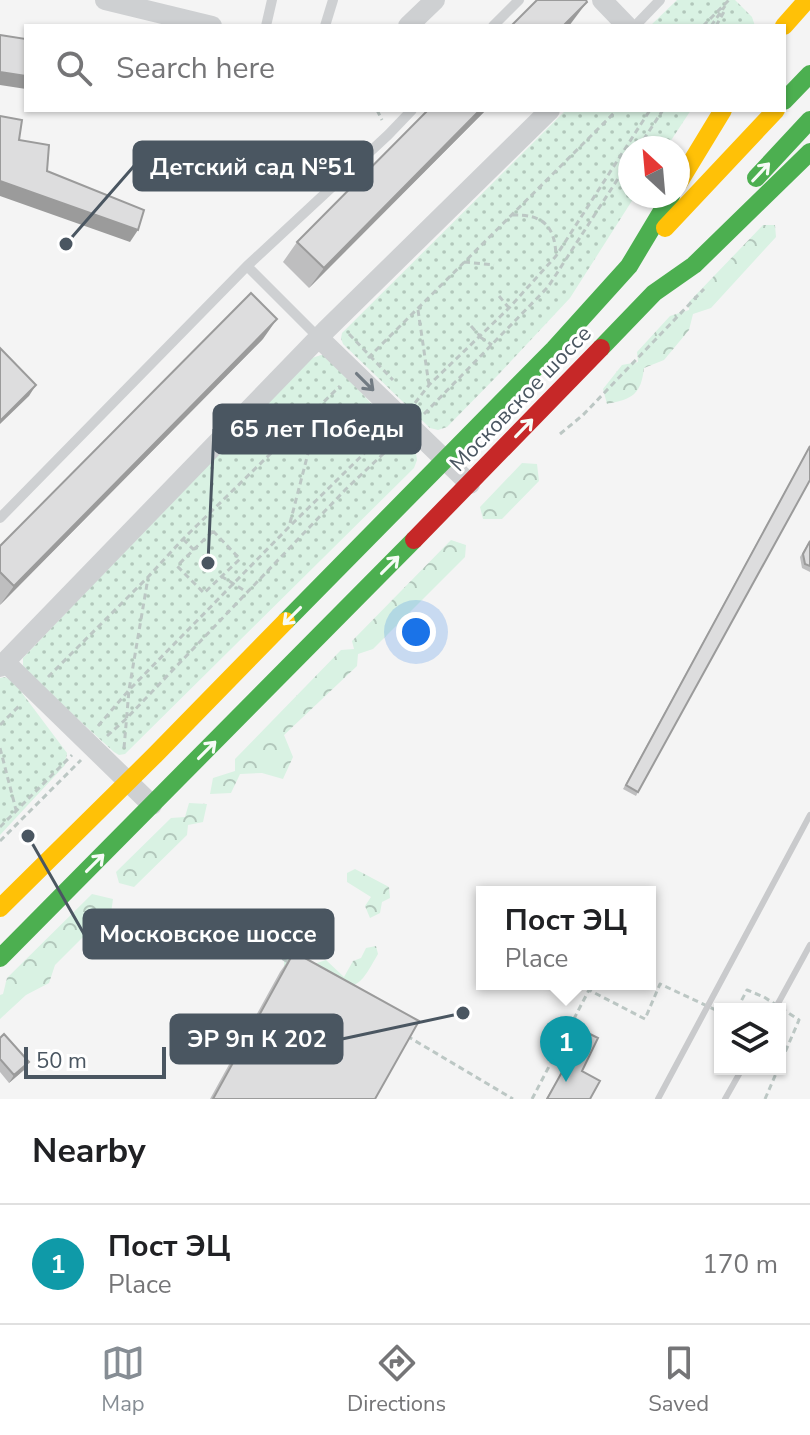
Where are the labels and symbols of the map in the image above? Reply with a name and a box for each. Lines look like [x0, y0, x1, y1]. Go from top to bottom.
north arrow [618, 136, 690, 208]
callout: Детский сад №51 [134, 142, 372, 190]
text: Детский сад №51 [150, 151, 356, 183]
one-way arrow [752, 162, 771, 182]
street label: Московское шоссе [443, 319, 598, 478]
one-way arrow [355, 372, 374, 391]
callout: 65 лет Победы [214, 405, 420, 453]
text: 65 лет Победы [230, 413, 404, 445]
one-way arrow [514, 419, 533, 438]
one-way arrow [380, 556, 399, 575]
one-way arrow [283, 606, 302, 626]
your location [396, 612, 436, 652]
one-way arrow [197, 741, 216, 760]
one-way arrow [85, 853, 104, 873]
callout: Московское шоссе [84, 910, 333, 958]
text: Московское шоссе [99, 918, 317, 950]
callout: ЭР 9п К 202 [171, 1015, 342, 1063]
pin: 1 [540, 1016, 592, 1082]
text: ЭР 9п К 202 [187, 1023, 327, 1055]
scale bar [24, 1043, 166, 1079]

